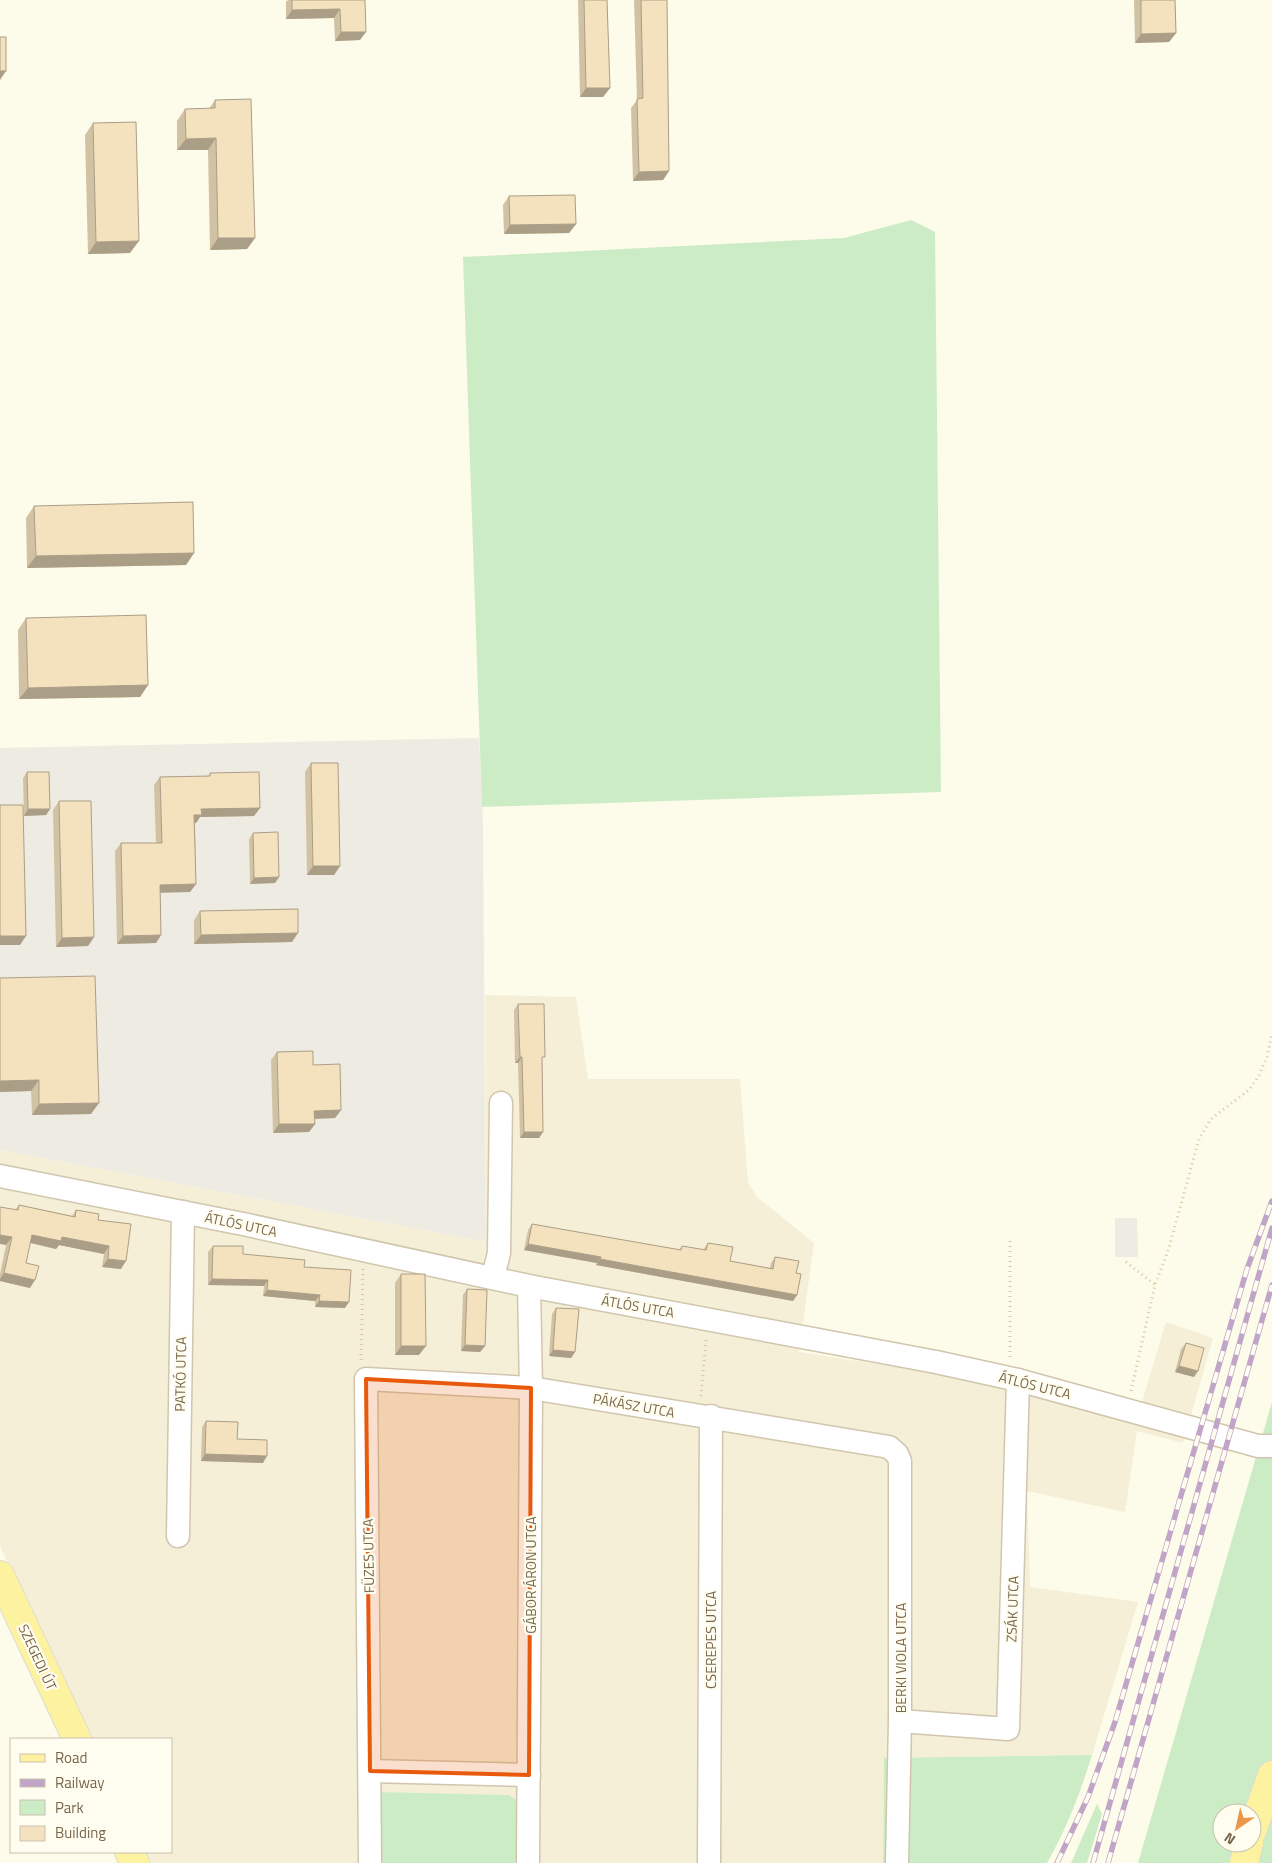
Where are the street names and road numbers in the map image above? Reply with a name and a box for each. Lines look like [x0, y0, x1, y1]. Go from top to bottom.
street label: ÁTLÓS UTCA [203, 1206, 280, 1242]
street label: ÁTLÓS UTCA [600, 1289, 677, 1323]
street label: PATKÓ UTCA [169, 1336, 191, 1412]
street label: ÁTLÓS UTCA [997, 1366, 1074, 1404]
street label: PÁKÁSZ UTCA [591, 1387, 677, 1423]
street label: GÁBOR ÁRON UTCA [520, 1516, 541, 1634]
street label: FÜZES UTCA [357, 1518, 379, 1593]
street label: ZSÁK UTCA [1000, 1575, 1024, 1643]
street label: CSEREPES UTCA [700, 1590, 721, 1689]
street label: BERKI VIOLA UTCA [890, 1602, 911, 1713]
street label: SZEGEDI ÚT [13, 1620, 63, 1694]

